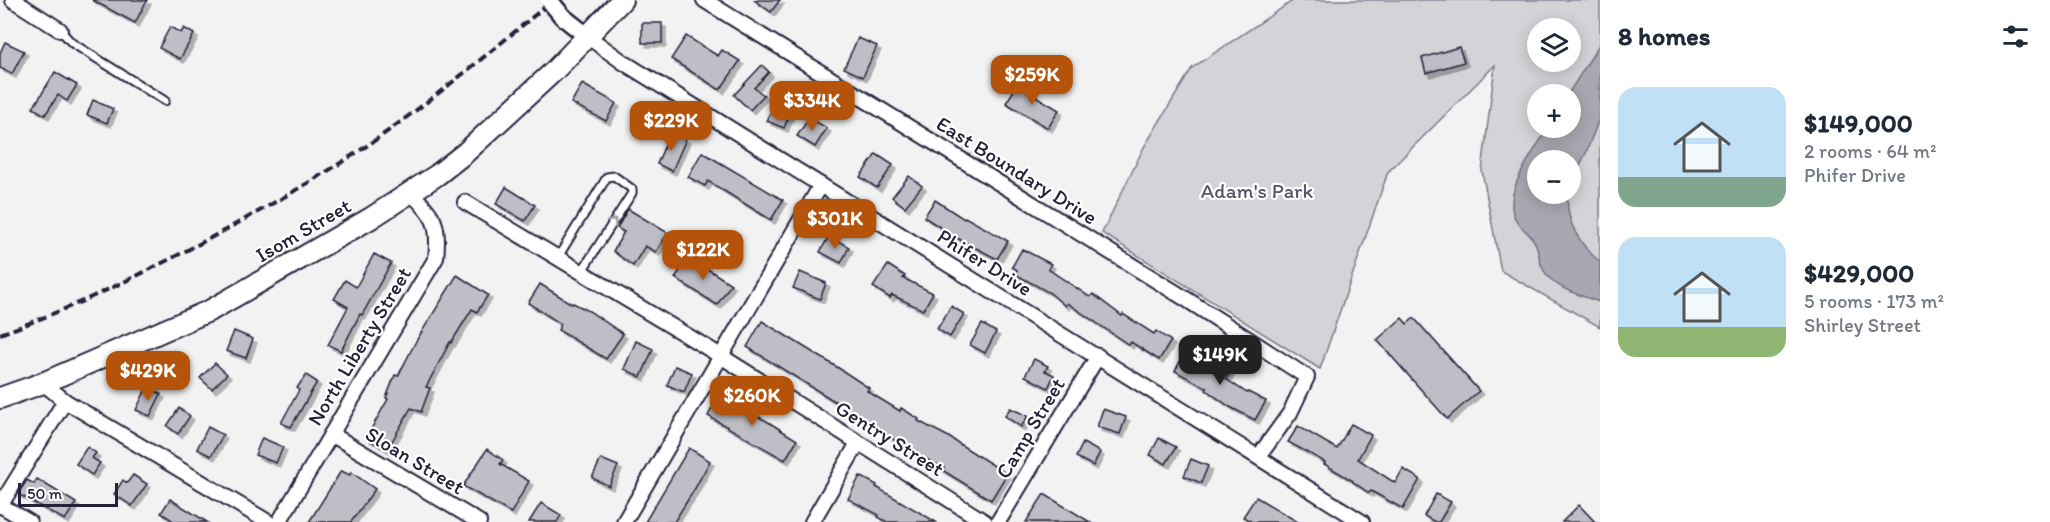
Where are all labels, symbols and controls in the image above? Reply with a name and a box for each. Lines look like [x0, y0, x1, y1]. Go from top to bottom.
map controls [1527, 18, 1581, 204]
button: layers [1527, 18, 1581, 72]
text: 8 homes [1618, 20, 1710, 52]
icon: filters [1999, 20, 2032, 53]
pin: $259K [990, 55, 1074, 106]
text: $259K [1005, 62, 1059, 86]
pin: $334K [770, 81, 854, 132]
button: + [1527, 84, 1581, 138]
text: $334K [784, 88, 840, 112]
pin: $229K [629, 101, 713, 152]
text: $149,000 [1804, 107, 1913, 139]
text: $229K [644, 108, 698, 132]
street label: East Boundary Drive [932, 110, 1102, 230]
icon: home [1666, 111, 1738, 183]
text: 2 rooms · 64 m² [1804, 139, 1936, 163]
button: − [1527, 150, 1581, 204]
text: Phifer Drive [1804, 163, 1906, 187]
park label: Adam's Park [1201, 178, 1313, 203]
street label: Isom Street [251, 193, 355, 267]
pin: $301K [793, 199, 877, 250]
text: $301K [807, 206, 863, 230]
one-way arrow [606, 218, 618, 228]
street label: Phifer Drive [933, 223, 1037, 301]
pin: $122K [661, 230, 745, 281]
text: $122K [676, 237, 730, 261]
text: $429,000 [1804, 257, 1914, 289]
icon: home [1666, 261, 1738, 333]
street label: North Liberty Street [302, 262, 416, 430]
text: 5 rooms · 173 m² [1804, 289, 1944, 313]
text: Shirley Street [1804, 313, 1921, 337]
pin: $149K [1178, 335, 1262, 386]
text: $149K [1193, 342, 1247, 366]
pin: $429K [106, 351, 190, 402]
text: $429K [120, 358, 176, 382]
street label: Camp Street [990, 373, 1070, 483]
pin: $260K [710, 376, 794, 427]
text: $260K [724, 383, 780, 407]
street label: Gentry Street [831, 395, 949, 481]
street label: Sloan Street [361, 421, 469, 499]
scale bar [18, 480, 118, 508]
text: 50 m [27, 484, 62, 503]

